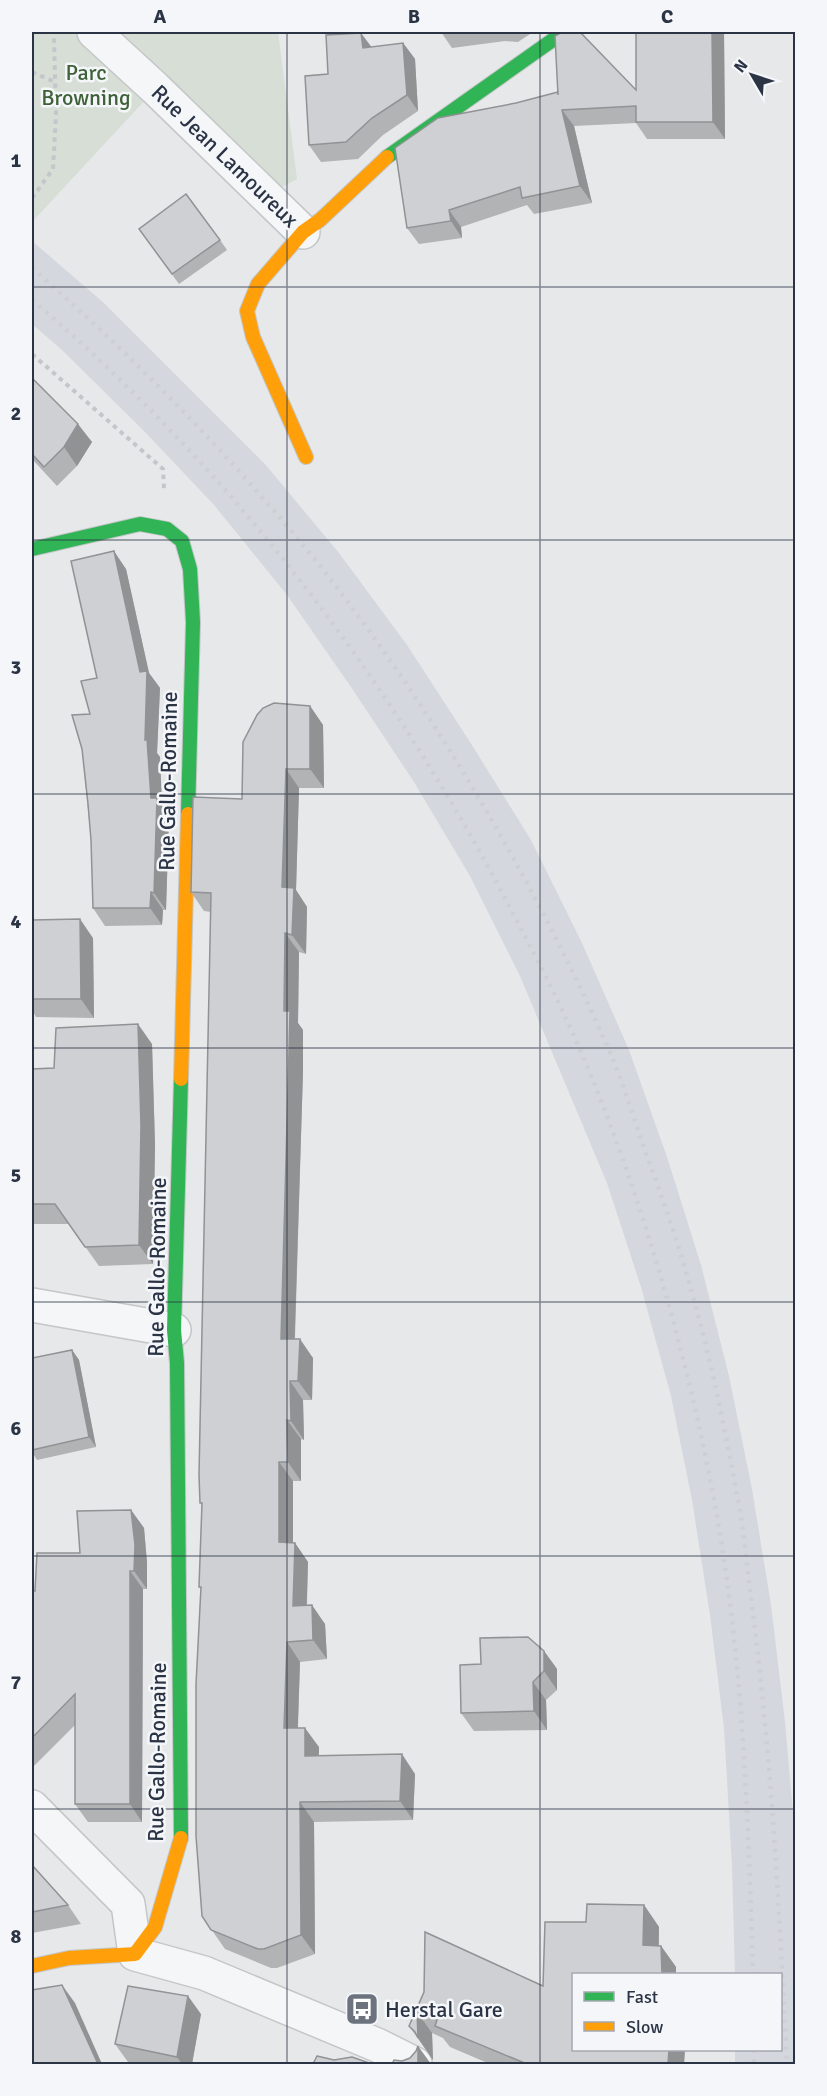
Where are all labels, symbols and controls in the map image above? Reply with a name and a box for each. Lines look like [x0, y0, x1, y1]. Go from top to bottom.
text: A [154, 4, 167, 29]
text: B [408, 4, 420, 29]
text: C [661, 4, 673, 29]
north arrow [722, 45, 782, 105]
text: N [730, 56, 752, 77]
park label: Parc Browning [41, 59, 131, 111]
street label: Rue Jean Lamoureux [146, 79, 304, 233]
text: 1 [11, 148, 22, 173]
text: 2 [11, 401, 21, 426]
text: 3 [11, 655, 21, 680]
street label: Rue Gallo-Romaine [153, 691, 183, 871]
text: 4 [11, 909, 22, 934]
text: 5 [11, 1163, 21, 1188]
street label: Rue Gallo-Romaine [142, 1177, 172, 1357]
text: 6 [11, 1416, 22, 1441]
street label: Rue Gallo-Romaine [142, 1662, 172, 1842]
text: 7 [11, 1670, 22, 1695]
text: 8 [11, 1924, 22, 1949]
legend [572, 1973, 782, 2051]
text: Fast [626, 1986, 658, 2008]
bus stop icon: Herstal Gare [344, 1991, 380, 2027]
place label: Herstal Gare [385, 1996, 503, 2023]
text: Slow [626, 2016, 663, 2038]

